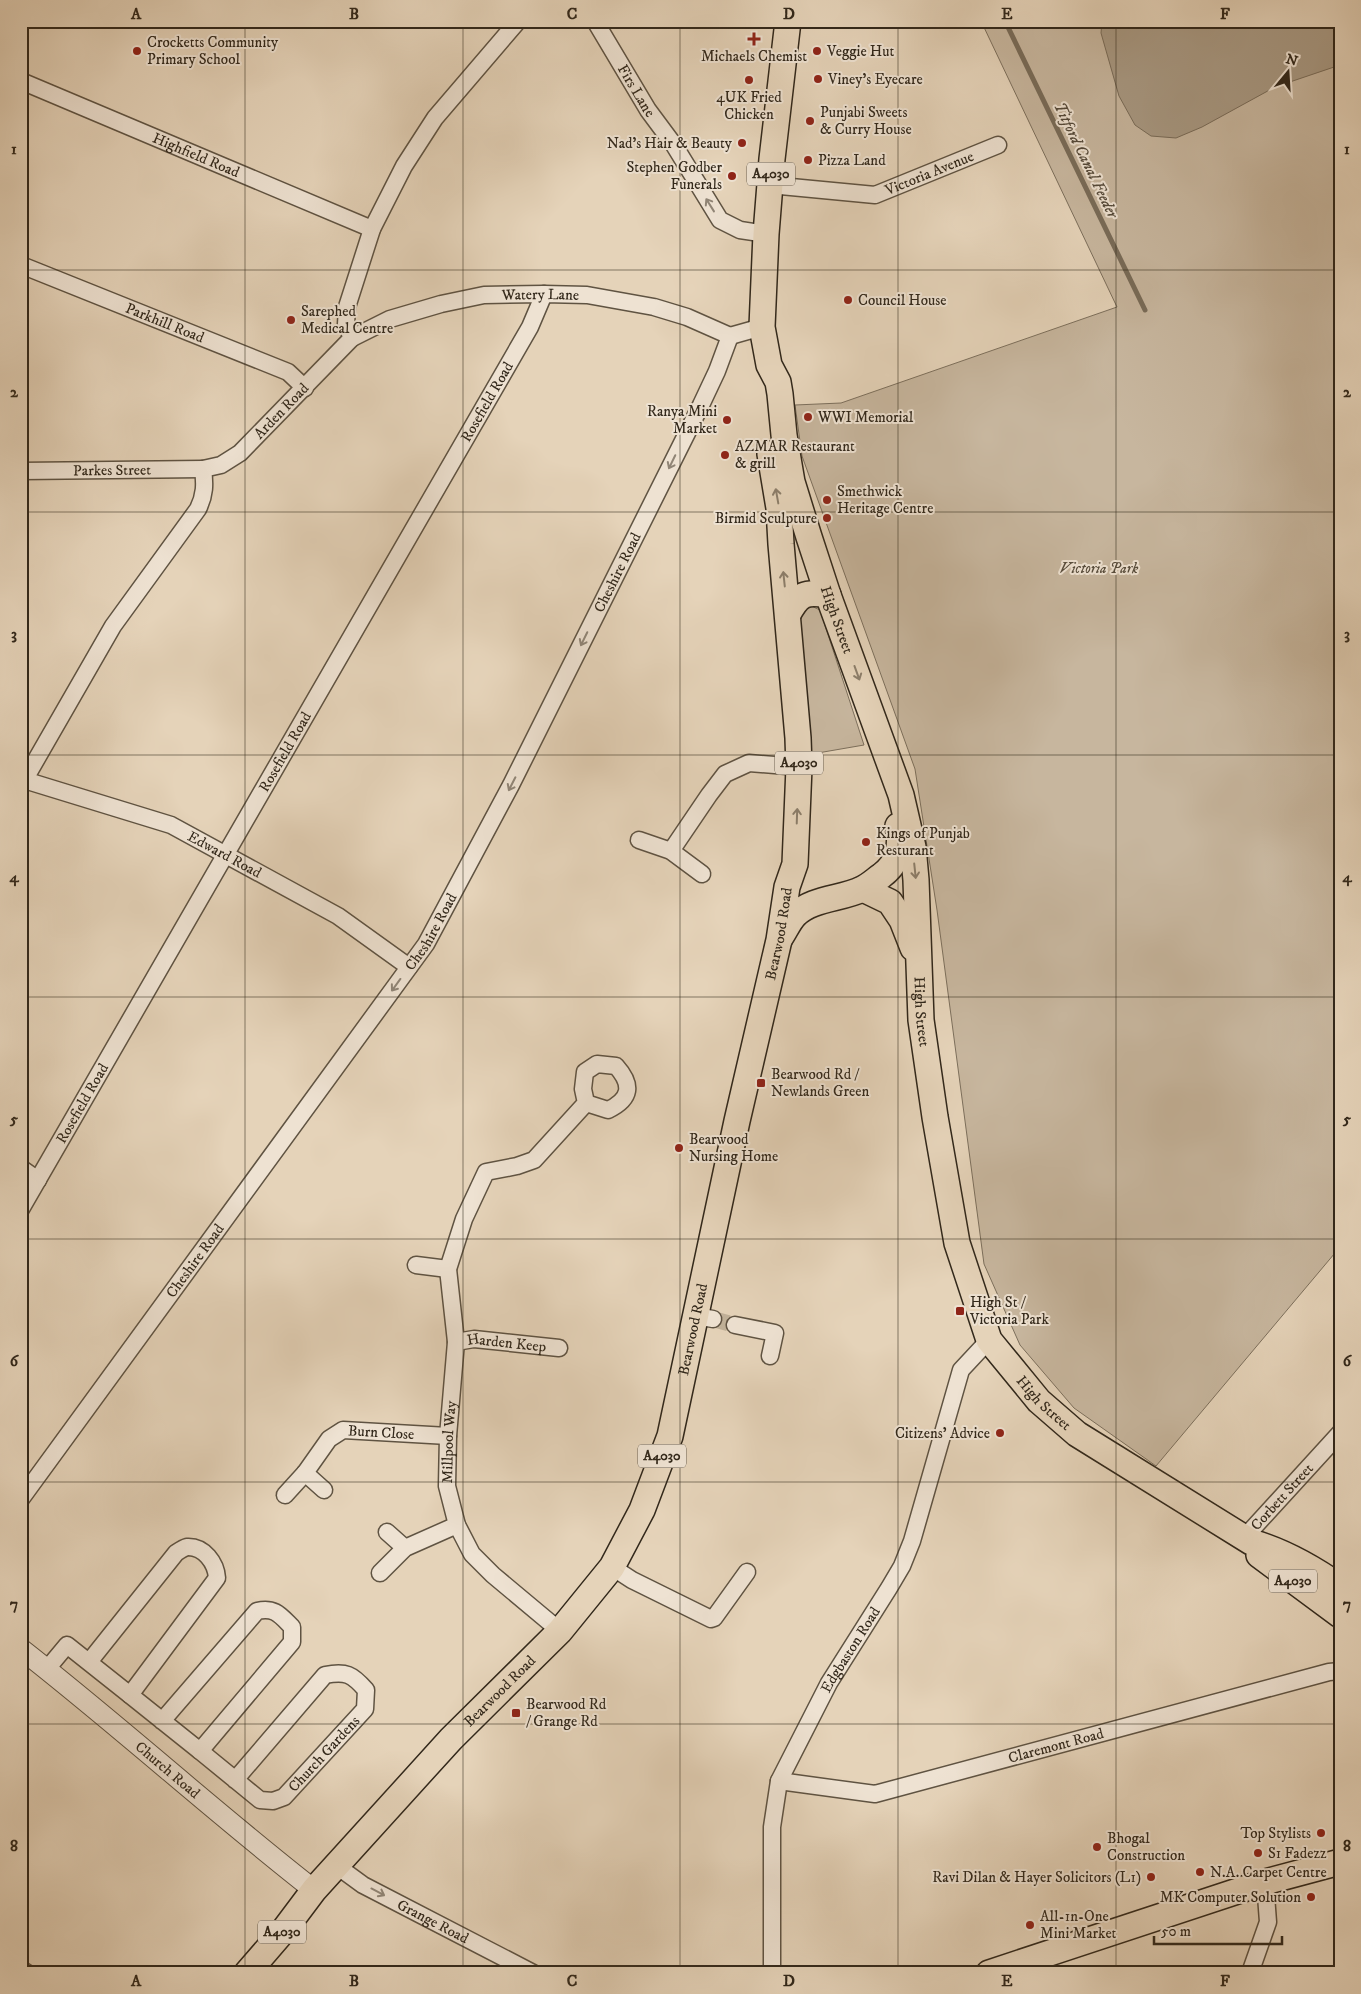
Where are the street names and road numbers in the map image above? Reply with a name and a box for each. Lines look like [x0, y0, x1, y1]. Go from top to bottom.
street label: Firs Lane [613, 61, 659, 121]
street label: Highfield Road [150, 128, 243, 182]
street label: Victoria Avenue [881, 146, 976, 200]
road number: A4030 [747, 162, 795, 185]
street label: Watery Lane [501, 284, 579, 304]
street label: Parkhill Road [123, 298, 207, 347]
street label: Rosefield Road [456, 358, 518, 445]
street label: Arden Road [250, 378, 313, 443]
street label: Parkes Street [73, 460, 151, 480]
street label: Cheshire Road [589, 529, 645, 616]
street label: High Street [816, 584, 858, 656]
street label: Rosefield Road [254, 708, 316, 795]
road number: A4030 [775, 751, 823, 774]
street label: Edward Road [184, 826, 265, 882]
street label: Bearwood Road [761, 886, 796, 982]
street label: Cheshire Road [400, 889, 461, 974]
street label: High Street [910, 976, 934, 1048]
street label: Rosefield Road [51, 1059, 113, 1147]
street label: Cheshire Road [162, 1220, 228, 1301]
street label: Bearwood Road [674, 1281, 712, 1377]
street label: Harden Keep [465, 1329, 548, 1356]
street label: High Street [1012, 1371, 1076, 1435]
street label: Millpool Way [438, 1399, 461, 1483]
street label: Burn Close [347, 1421, 415, 1444]
road number: A4030 [638, 1444, 686, 1468]
street label: Corbett Street [1246, 1459, 1317, 1534]
road number: A4030 [1269, 1570, 1317, 1592]
street label: Edgbaston Road [816, 1603, 885, 1696]
street label: Bearwood Road [460, 1651, 540, 1731]
street label: Church Gardens [284, 1712, 364, 1796]
street label: Claremont Road [1006, 1723, 1106, 1767]
street label: Church Road [131, 1737, 204, 1803]
street label: Grange Road [394, 1895, 472, 1948]
road number: A4030 [258, 1920, 306, 1944]

